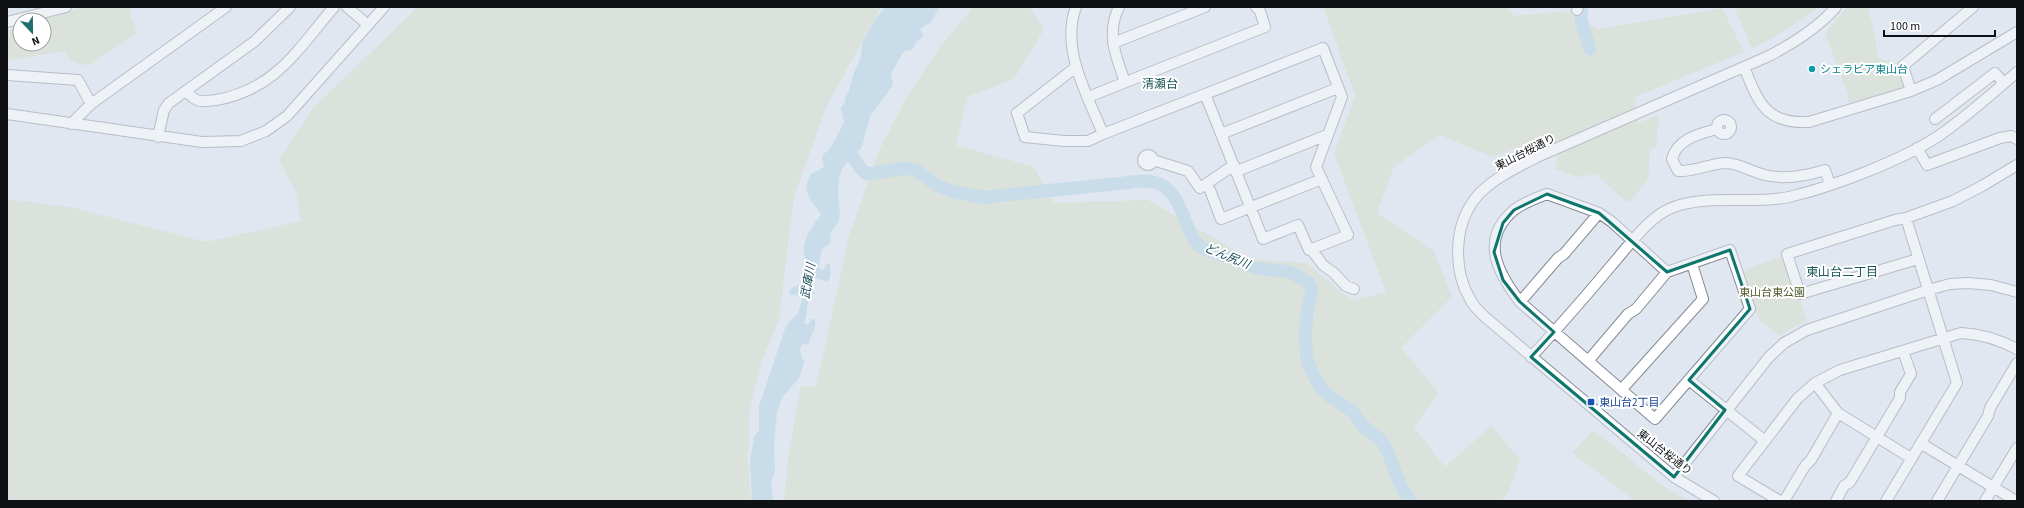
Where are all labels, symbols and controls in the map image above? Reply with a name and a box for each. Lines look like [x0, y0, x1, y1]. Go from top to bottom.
north arrow [12, 12, 52, 52]
scale bar [1884, 12, 1995, 38]
text: 100 m [1890, 18, 1920, 35]
text: N [29, 32, 42, 49]
place label: シェラビア東山台 [1820, 62, 1908, 77]
marker: シェラビア東山台 [1807, 64, 1817, 74]
district label: 清瀬台 [1142, 76, 1178, 93]
street label: 東山台桜通り [1492, 131, 1558, 174]
water label: どん尻川 [1201, 240, 1254, 274]
water label: 武庫川 [797, 260, 820, 300]
district label: 東山台二丁目 [1806, 264, 1878, 281]
park label: 東山台東公園 [1739, 285, 1805, 300]
place label: 東山台2丁目 [1599, 395, 1659, 410]
marker: 東山台2丁目 [1586, 397, 1596, 407]
street label: 東山台桜通り [1634, 426, 1695, 479]

